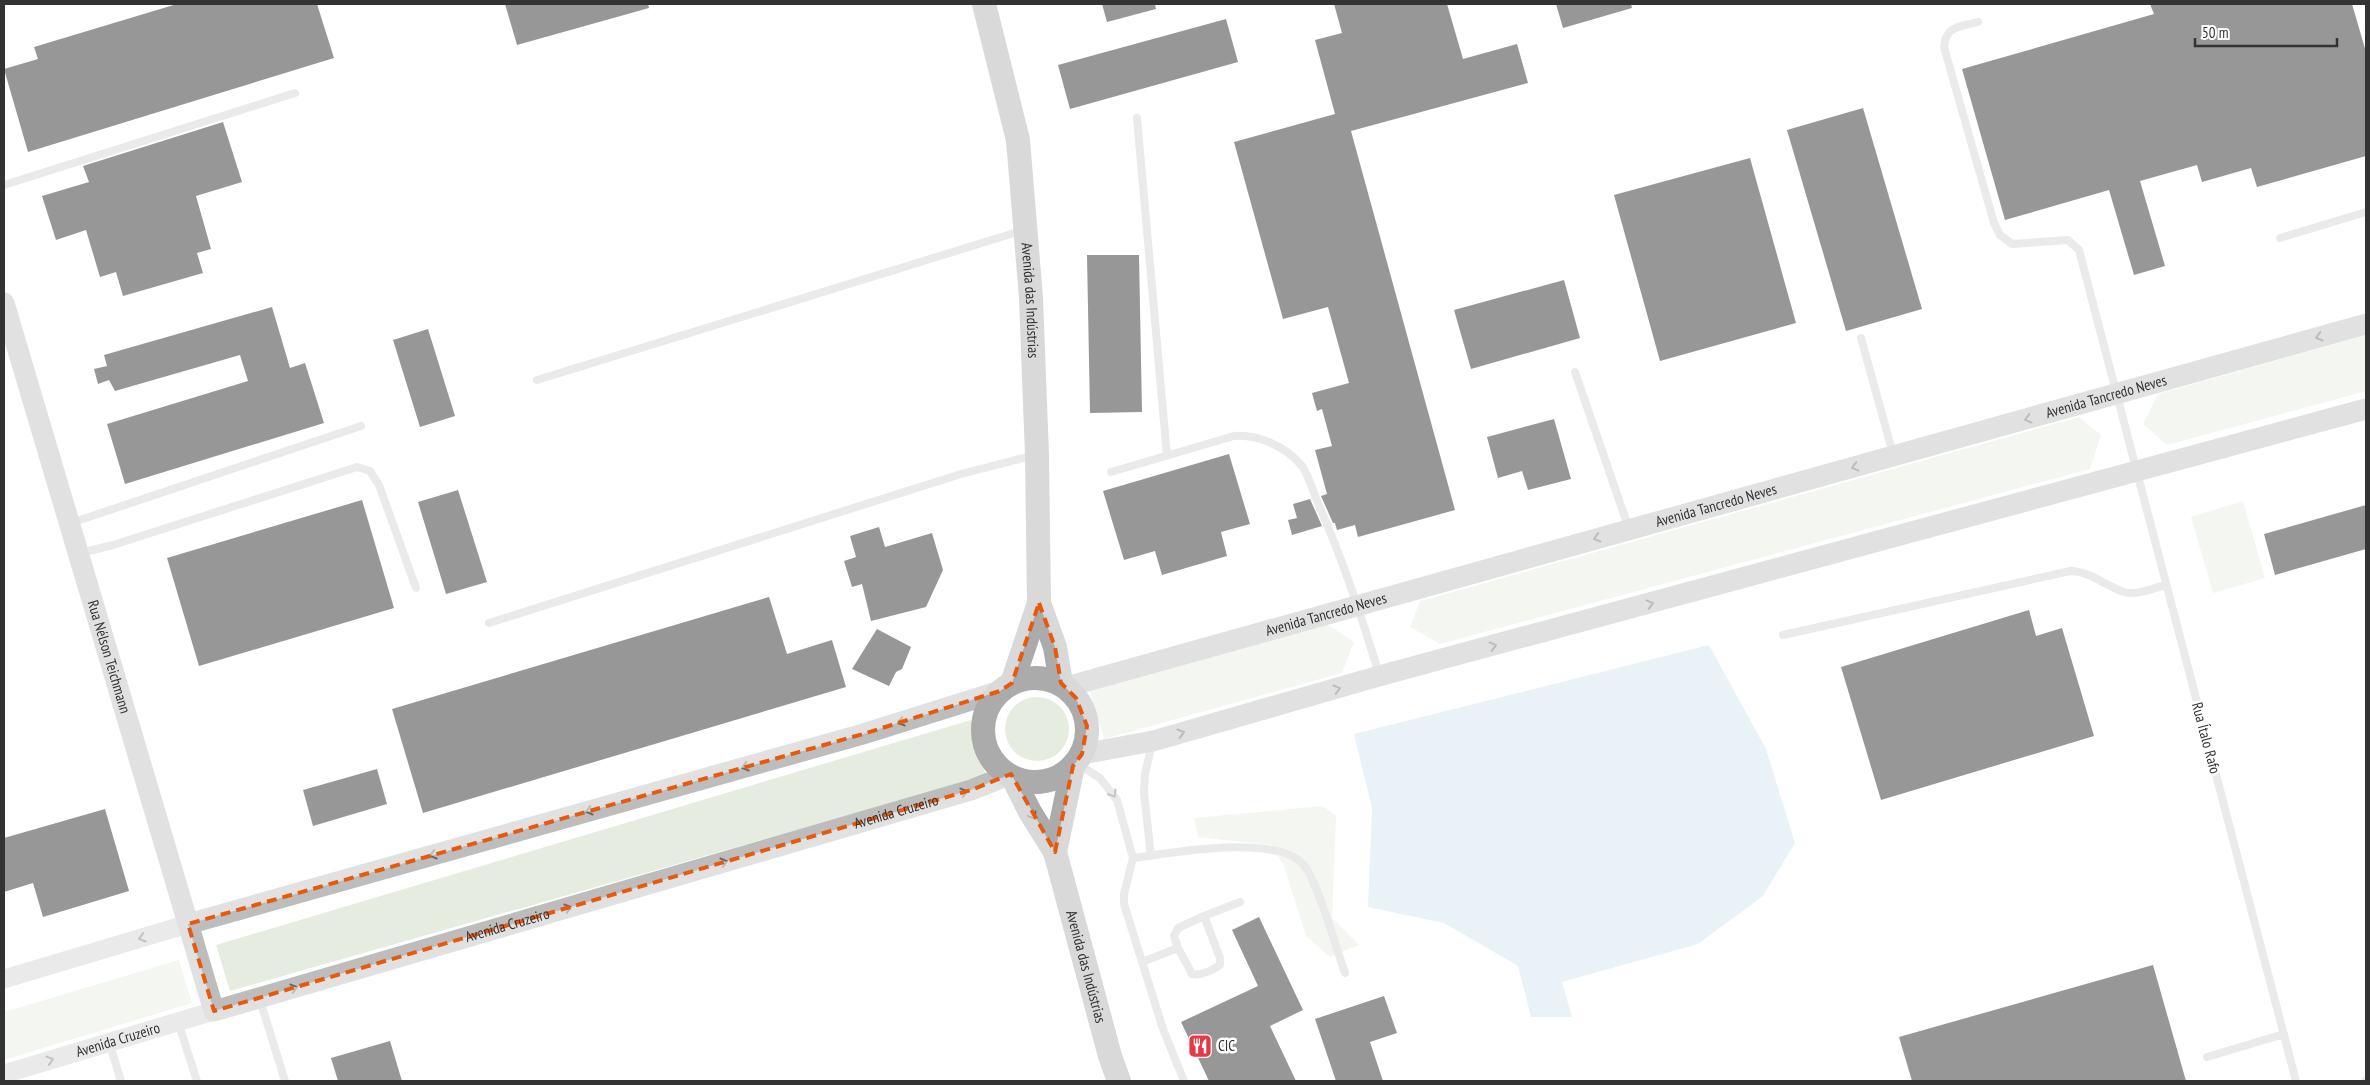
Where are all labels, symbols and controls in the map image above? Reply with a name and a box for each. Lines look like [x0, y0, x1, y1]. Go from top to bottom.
scale bar [2195, 15, 2338, 47]
text: 50 m [2202, 23, 2228, 42]
street label: Avenida das Indústrias [1017, 242, 1043, 358]
one-way arrow [2316, 332, 2324, 342]
street label: Avenida Tancredo Neves [2043, 370, 2169, 422]
one-way arrow [2024, 413, 2032, 424]
one-way arrow [1850, 461, 1859, 472]
street label: Avenida Tancredo Neves [1653, 479, 1779, 531]
one-way arrow [1592, 532, 1601, 543]
street label: Avenida Tancredo Neves [1263, 588, 1389, 640]
street label: Rua Nélson Teichmann [84, 598, 135, 716]
one-way arrow [1646, 599, 1654, 609]
one-way arrow [1489, 641, 1497, 651]
one-way arrow [1332, 684, 1340, 694]
street label: Rua Ítalo Rafo [2188, 700, 2225, 776]
one-way arrow [898, 716, 906, 726]
one-way arrow [1176, 729, 1184, 739]
one-way arrow [741, 761, 750, 772]
one-way arrow [959, 788, 967, 798]
one-way arrow [1106, 788, 1116, 797]
street label: Avenida Cruzeiro [852, 790, 940, 833]
one-way arrow [585, 805, 593, 816]
one-way arrow [1026, 810, 1036, 819]
one-way arrow [428, 849, 437, 860]
one-way arrow [719, 858, 727, 868]
one-way arrow [563, 903, 571, 913]
street label: Avenida Cruzeiro [463, 904, 551, 946]
street label: Avenida das Indústrias [1062, 908, 1111, 1025]
one-way arrow [138, 932, 146, 942]
one-way arrow [289, 983, 298, 993]
street label: Avenida Cruzeiro [74, 1018, 162, 1061]
restaurant icon: CIC [1187, 1033, 1213, 1059]
place label: CIC [1218, 1036, 1235, 1055]
one-way arrow [46, 1055, 54, 1065]

